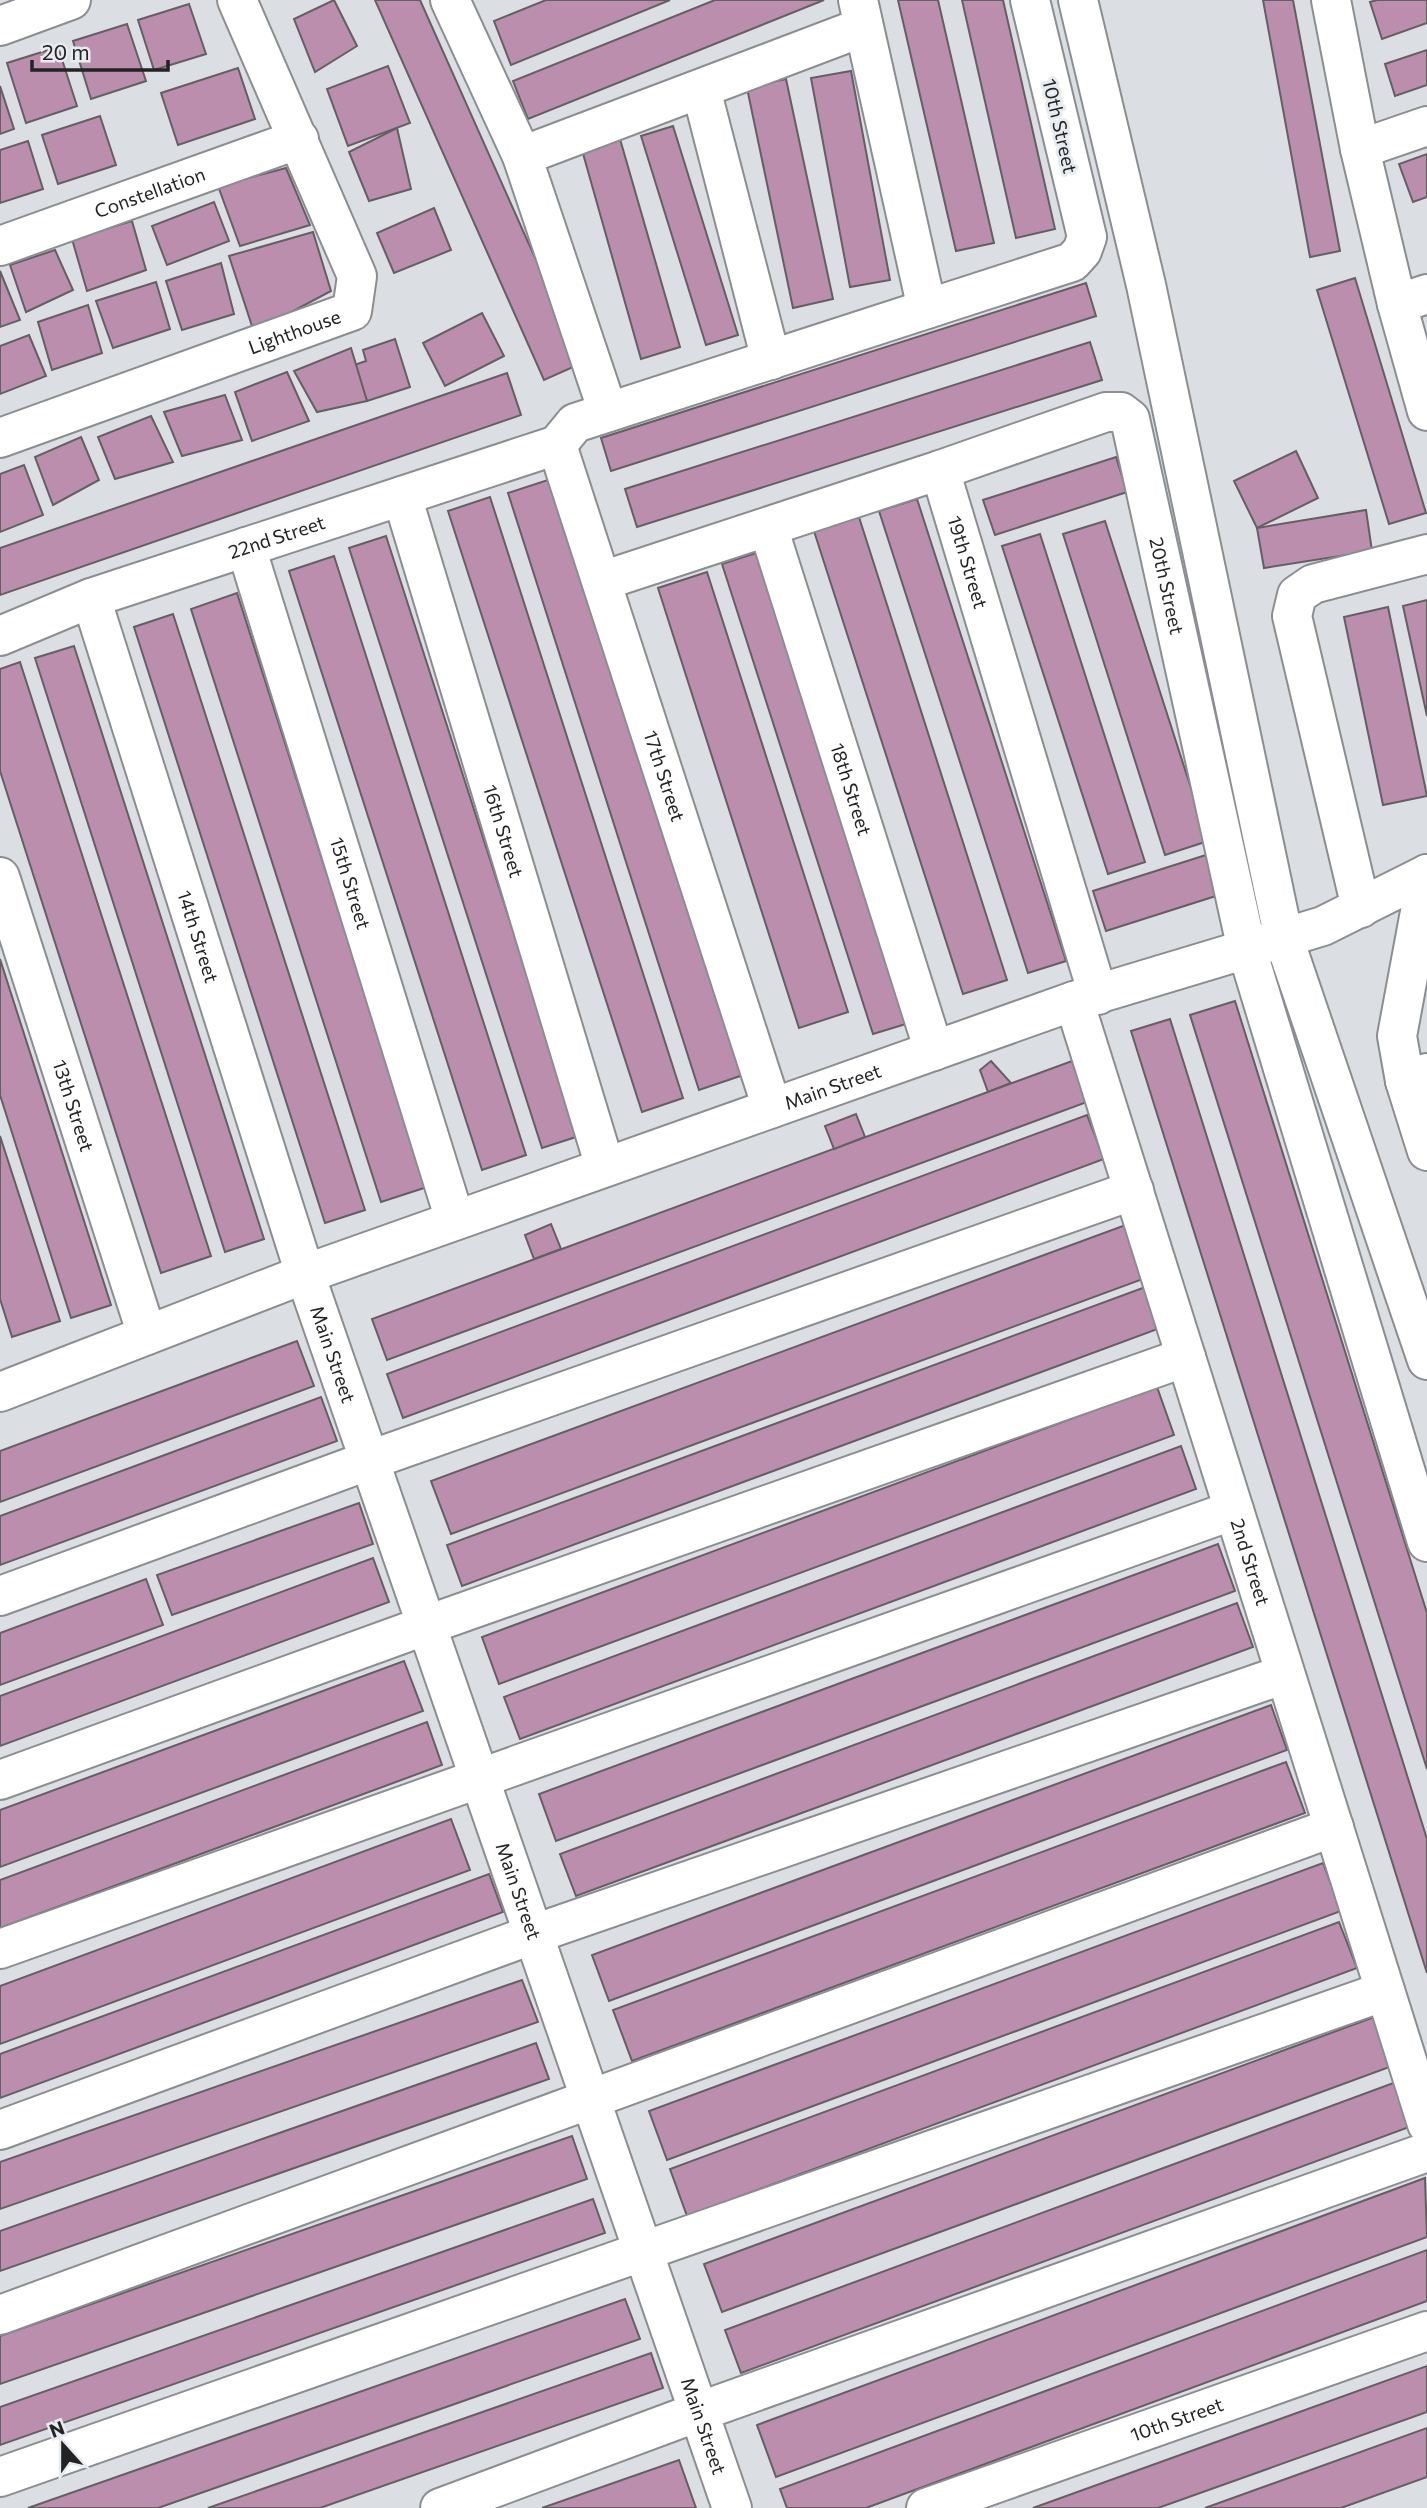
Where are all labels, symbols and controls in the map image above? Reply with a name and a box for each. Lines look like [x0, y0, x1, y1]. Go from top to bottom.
scale bar [32, 28, 168, 72]
text: 20 m [42, 39, 90, 64]
street label: 10th Street [1038, 76, 1083, 176]
street label: Constellation [91, 162, 208, 222]
street label: Lighthouse [245, 304, 343, 358]
street label: 22nd Street [225, 510, 328, 563]
street label: 19th Street [943, 513, 993, 611]
street label: 20th Street [1145, 535, 1189, 637]
street label: 17th Street [639, 728, 690, 824]
street label: 18th Street [826, 740, 877, 838]
street label: 16th Street [479, 782, 529, 880]
street label: 15th Street [326, 834, 376, 932]
street label: 14th Street [173, 887, 224, 986]
street label: 13th Street [48, 1057, 99, 1154]
street label: Main Street [781, 1058, 884, 1114]
street label: Main Street [306, 1303, 361, 1406]
street label: 2nd Street [1226, 1516, 1275, 1608]
street label: Main Street [492, 1839, 546, 1943]
street label: Main Street [677, 2374, 732, 2477]
street label: 10th Street [1127, 2392, 1226, 2446]
north arrow [28, 2410, 98, 2480]
text: N [46, 2415, 68, 2442]

